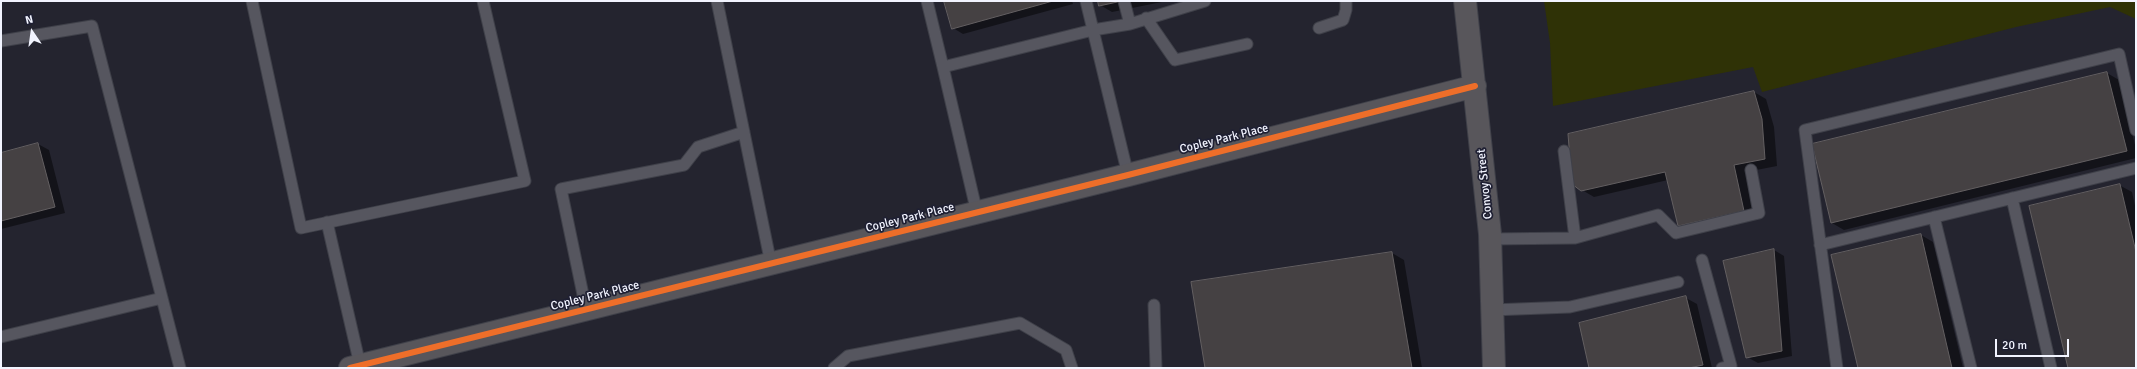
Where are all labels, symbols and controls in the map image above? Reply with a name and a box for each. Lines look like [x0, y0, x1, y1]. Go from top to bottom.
north arrow [12, 12, 52, 52]
text: N [24, 13, 34, 27]
street label: Copley Park Place [1178, 121, 1270, 157]
street label: Convoy Street [1474, 148, 1496, 220]
street label: Copley Park Place [864, 200, 956, 236]
street label: Copley Park Place [549, 278, 641, 314]
scale bar [1997, 331, 2071, 357]
text: 20 m [2002, 338, 2027, 353]

